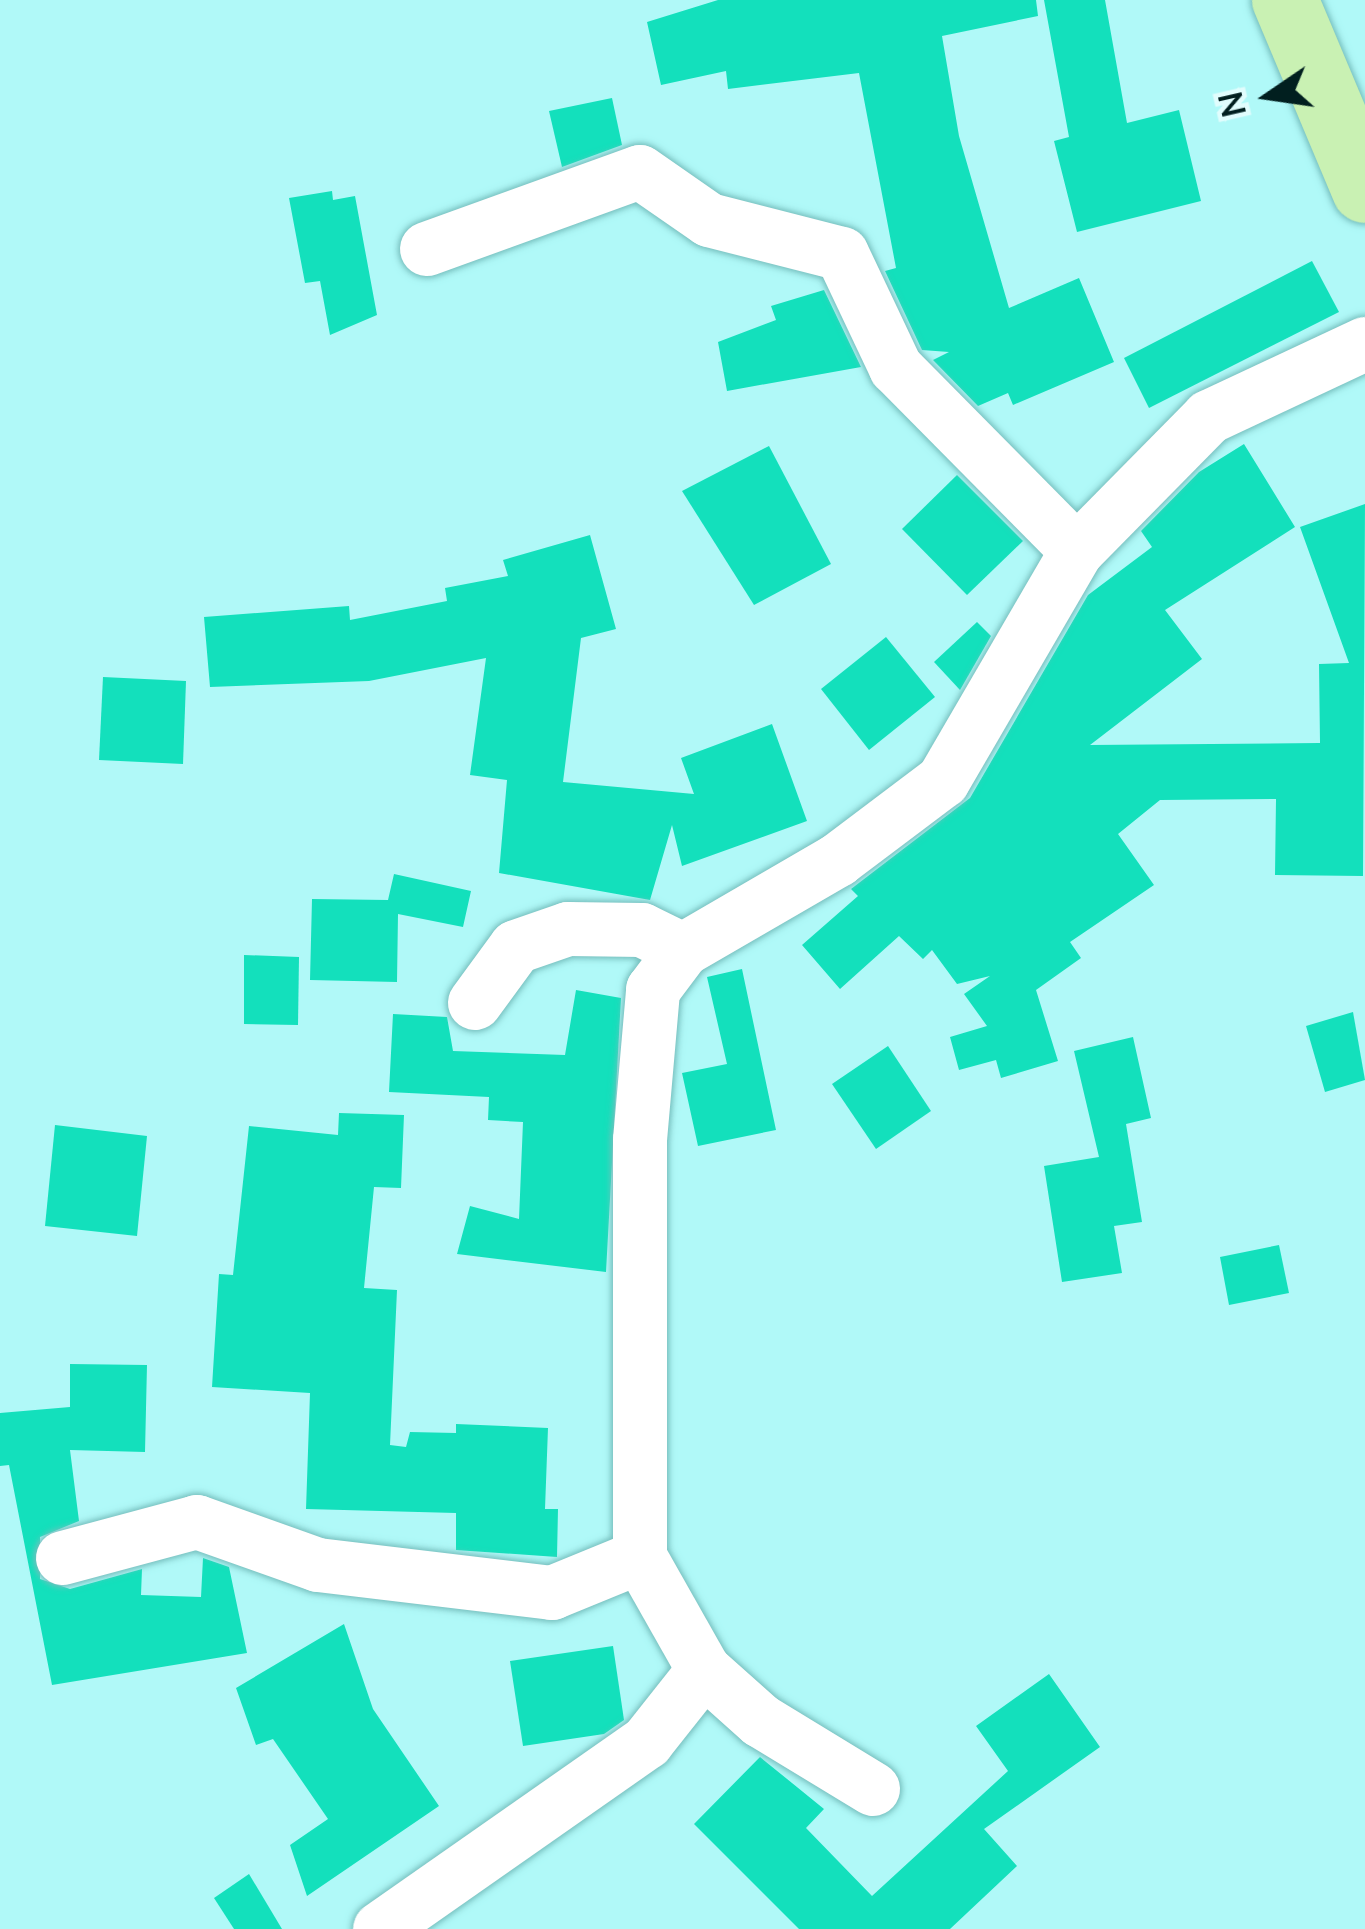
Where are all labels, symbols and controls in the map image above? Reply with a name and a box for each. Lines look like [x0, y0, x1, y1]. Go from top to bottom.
north arrow [1209, 36, 1329, 156]
text: N [1209, 87, 1258, 121]

